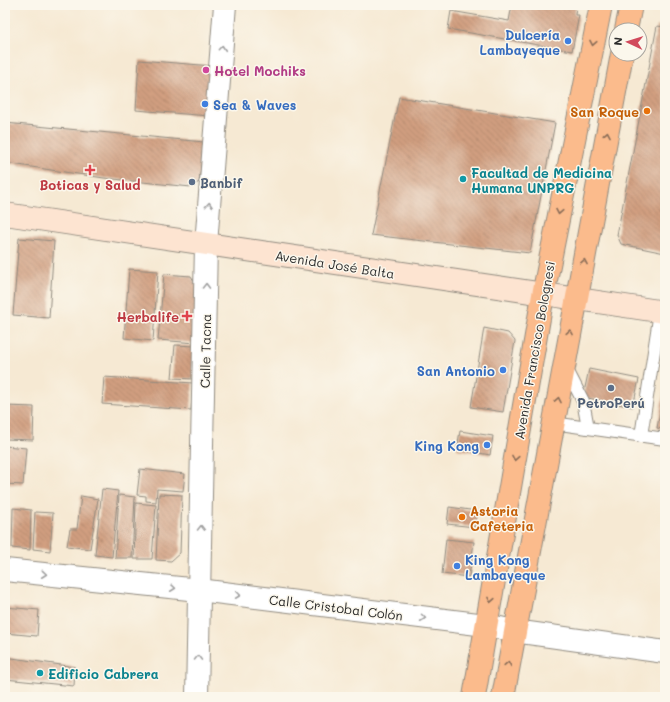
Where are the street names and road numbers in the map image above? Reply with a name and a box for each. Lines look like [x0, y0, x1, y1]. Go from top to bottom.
street label: Avenida José Balta [274, 246, 396, 282]
street label: Avenida Francisco Bolognesi [510, 260, 558, 440]
street label: Calle Tacna [196, 314, 214, 388]
street label: Calle Cristobal Colón [268, 590, 404, 624]

